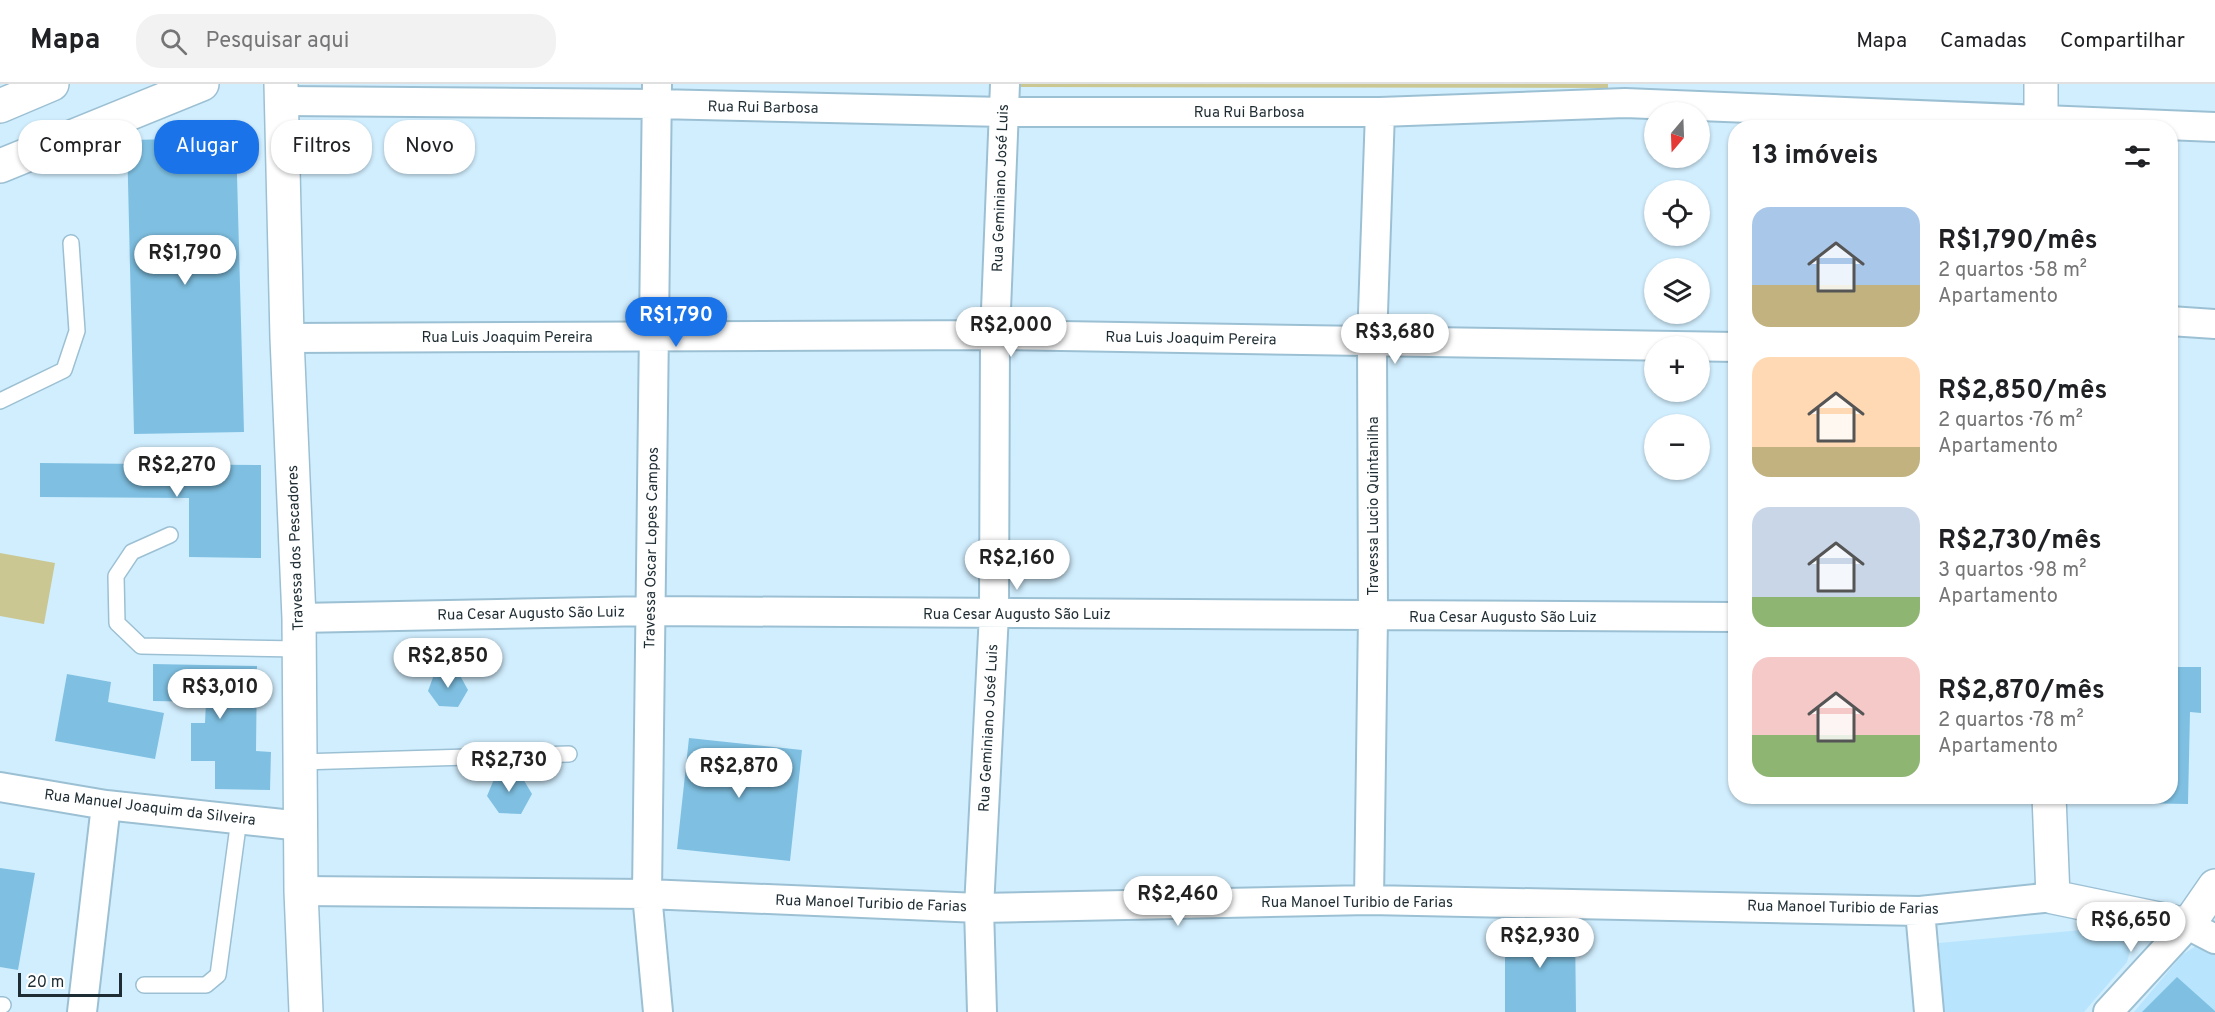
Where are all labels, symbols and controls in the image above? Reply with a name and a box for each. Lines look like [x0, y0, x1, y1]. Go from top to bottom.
search box [136, 14, 556, 68]
text: Mapa [30, 23, 100, 59]
icon: search [157, 25, 190, 58]
text: Pesquisar aqui [205, 28, 349, 55]
text: Mapa [1856, 28, 1907, 55]
text: Camadas [1940, 28, 2027, 55]
text: Compartilhar [2060, 28, 2185, 55]
street label: Rua Rui Barbosa [707, 98, 818, 119]
north arrow [1644, 102, 1710, 168]
map controls [1644, 102, 1710, 480]
street label: Rua Geminiano José Luis [989, 104, 1014, 272]
street label: Rua Rui Barbosa [1194, 104, 1304, 123]
chip: Comprar [18, 120, 142, 174]
chip: Alugar [154, 120, 259, 174]
chip: Filtros [271, 120, 372, 174]
chip: Novo [384, 120, 475, 174]
text: 13 imóveis [1752, 140, 1878, 173]
icon: filters [2121, 140, 2154, 173]
button: locate [1644, 180, 1710, 246]
text: R$1,790/mês [1938, 225, 2098, 258]
icon: home [1800, 231, 1872, 303]
pin: R$1,790 [130, 235, 240, 286]
text: R$1,790 [148, 241, 222, 267]
button: layers [1644, 258, 1710, 324]
text: 2 quartos · 58 m² [1938, 258, 2087, 284]
text: Apartamento [1938, 284, 2058, 310]
pin: R$1,790 [621, 297, 731, 348]
text: R$1,790 [639, 303, 713, 329]
pin: R$2,000 [956, 307, 1066, 358]
text: R$2,000 [970, 313, 1052, 339]
pin: R$3,680 [1340, 314, 1450, 365]
text: R$3,680 [1355, 320, 1435, 346]
street label: Rua Luis Joaquim Pereira [421, 329, 593, 348]
street label: Rua Luis Joaquim Pereira [1105, 329, 1277, 350]
button: + [1644, 336, 1710, 402]
text: R$2,850/mês [1938, 375, 2107, 408]
icon: home [1800, 381, 1872, 453]
text: 2 quartos · 76 m² [1938, 408, 2083, 434]
button: − [1644, 414, 1710, 480]
street label: Travessa Lucio Quintanilha [1365, 416, 1384, 596]
text: Apartamento [1938, 434, 2058, 460]
pin: R$2,270 [122, 447, 232, 498]
street label: Travessa Oscar Lopes Campos [641, 447, 664, 649]
text: R$2,270 [137, 453, 217, 479]
street label: Travessa dos Pescadores [284, 465, 309, 631]
text: R$2,730/mês [1938, 525, 2102, 558]
icon: home [1800, 531, 1872, 603]
pin: R$2,160 [962, 540, 1072, 591]
text: R$2,160 [979, 546, 1055, 572]
text: 3 quartos · 98 m² [1938, 558, 2086, 584]
text: Apartamento [1938, 584, 2058, 610]
street label: Rua Cesar Augusto São Luiz [437, 603, 625, 626]
street label: Rua Cesar Augusto São Luiz [923, 606, 1111, 625]
street label: Rua Cesar Augusto São Luiz [1409, 609, 1597, 628]
pin: R$2,850 [393, 638, 503, 689]
text: R$2,850 [408, 644, 488, 670]
street label: Rua Geminiano José Luis [976, 644, 1003, 813]
pin: R$3,010 [165, 669, 275, 720]
text: R$3,010 [182, 675, 258, 701]
text: R$2,870/mês [1938, 675, 2105, 708]
icon: home [1800, 681, 1872, 753]
text: 2 quartos · 78 m² [1938, 708, 2084, 734]
text: Apartamento [1938, 734, 2058, 760]
pin: R$2,730 [454, 742, 564, 793]
text: R$2,730 [471, 748, 547, 774]
pin: R$2,870 [684, 748, 794, 799]
text: R$2,870 [699, 754, 779, 780]
street label: Rua Manuel Joaquim da Silveira [43, 786, 257, 831]
pin: R$2,460 [1123, 876, 1233, 927]
text: R$2,460 [1137, 882, 1219, 908]
street label: Rua Manoel Turibio de Farias [775, 892, 967, 917]
street label: Rua Manoel Turibio de Farias [1261, 894, 1453, 913]
street label: Rua Manoel Turibio de Farias [1747, 897, 1939, 920]
pin: R$6,650 [2076, 902, 2186, 953]
text: R$6,650 [2091, 908, 2171, 934]
pin: R$2,930 [1485, 918, 1595, 969]
text: R$2,930 [1500, 924, 1580, 950]
scale bar [18, 970, 122, 998]
text: 20 m [27, 973, 64, 993]

